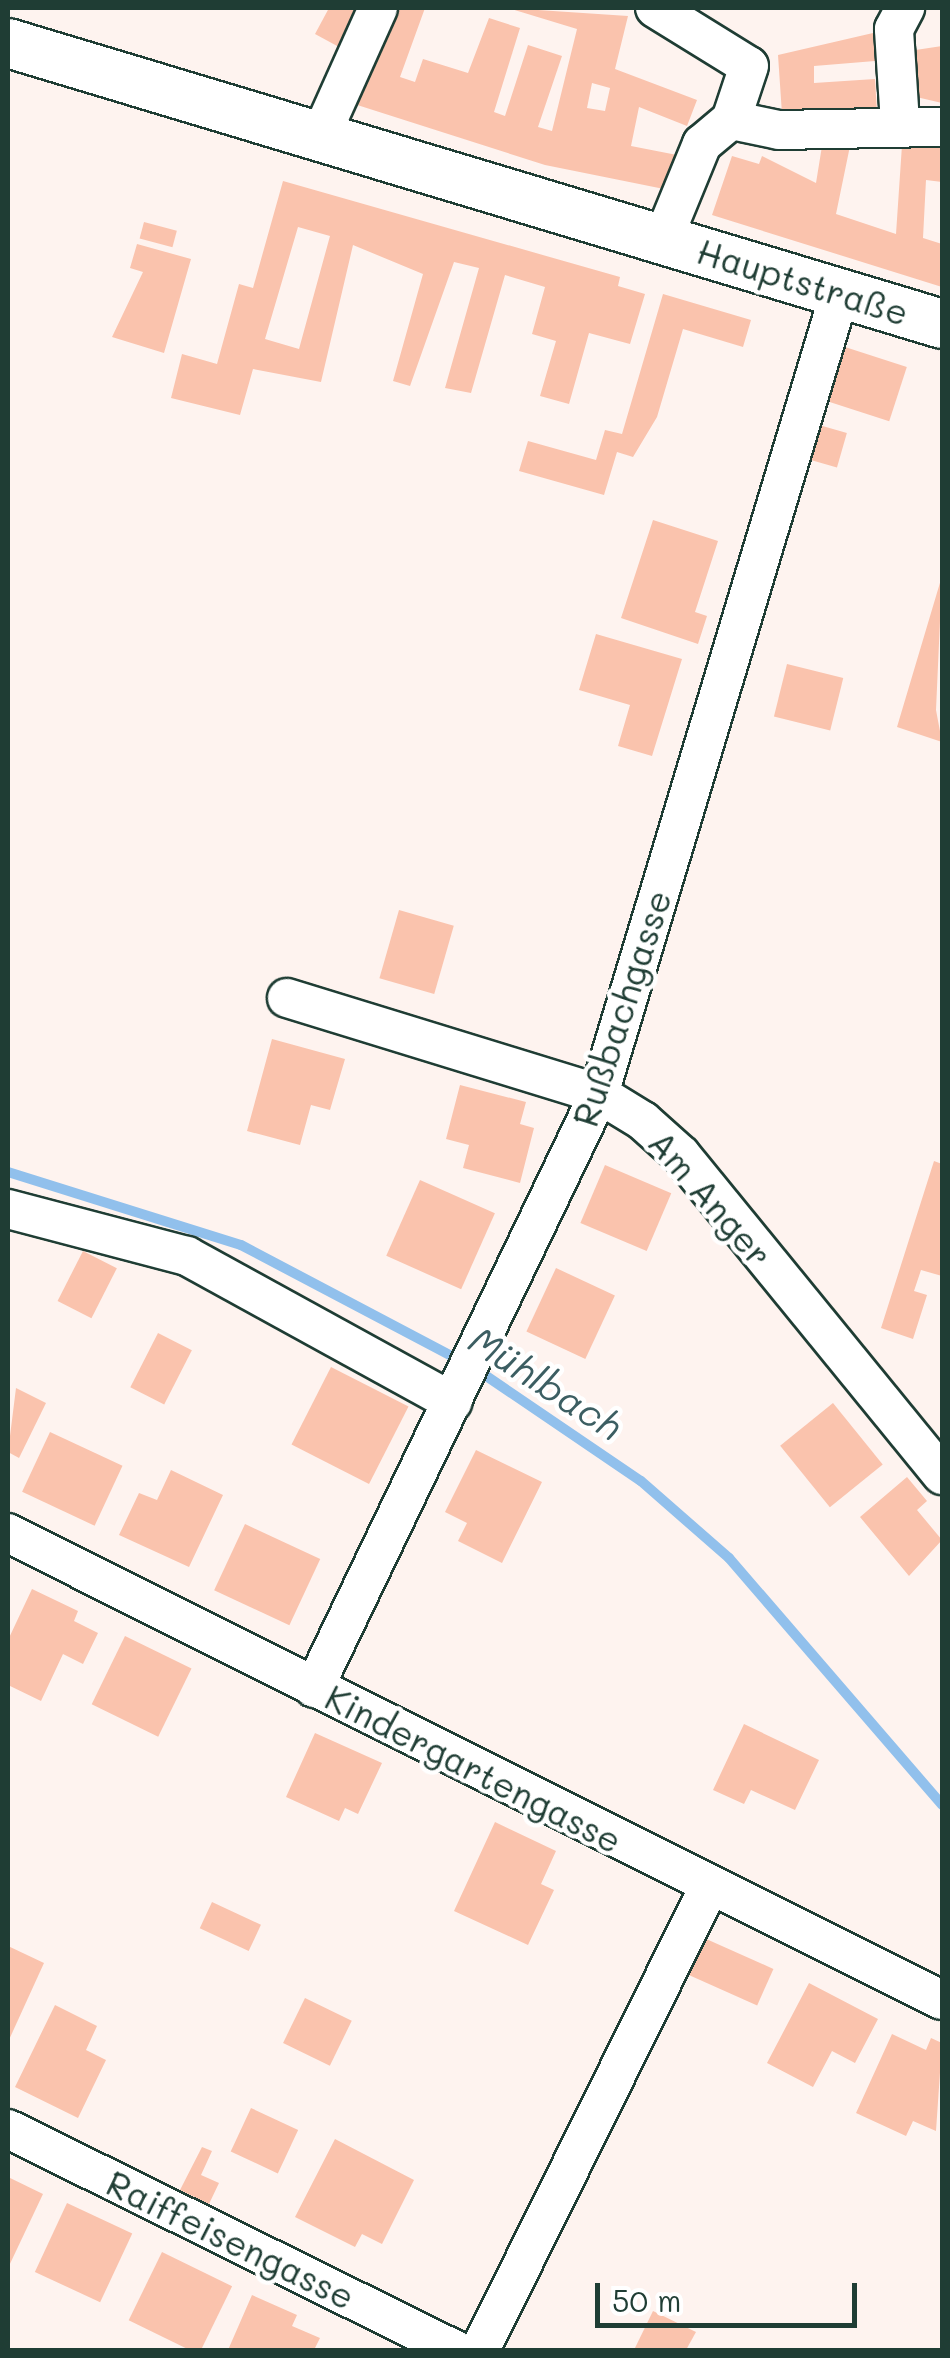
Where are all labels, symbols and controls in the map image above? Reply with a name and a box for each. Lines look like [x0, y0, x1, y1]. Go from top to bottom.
street label: Hauptstraße [692, 229, 914, 333]
street label: Rußbachgasse [563, 885, 679, 1131]
street label: Am Anger [641, 1121, 781, 1275]
water label: Mühlbach [461, 1317, 631, 1449]
street label: Kindergartengasse [319, 1675, 629, 1861]
street label: Raiffeisengasse [100, 2161, 362, 2317]
scale bar [600, 2263, 862, 2325]
text: 50 m [612, 2280, 682, 2320]

